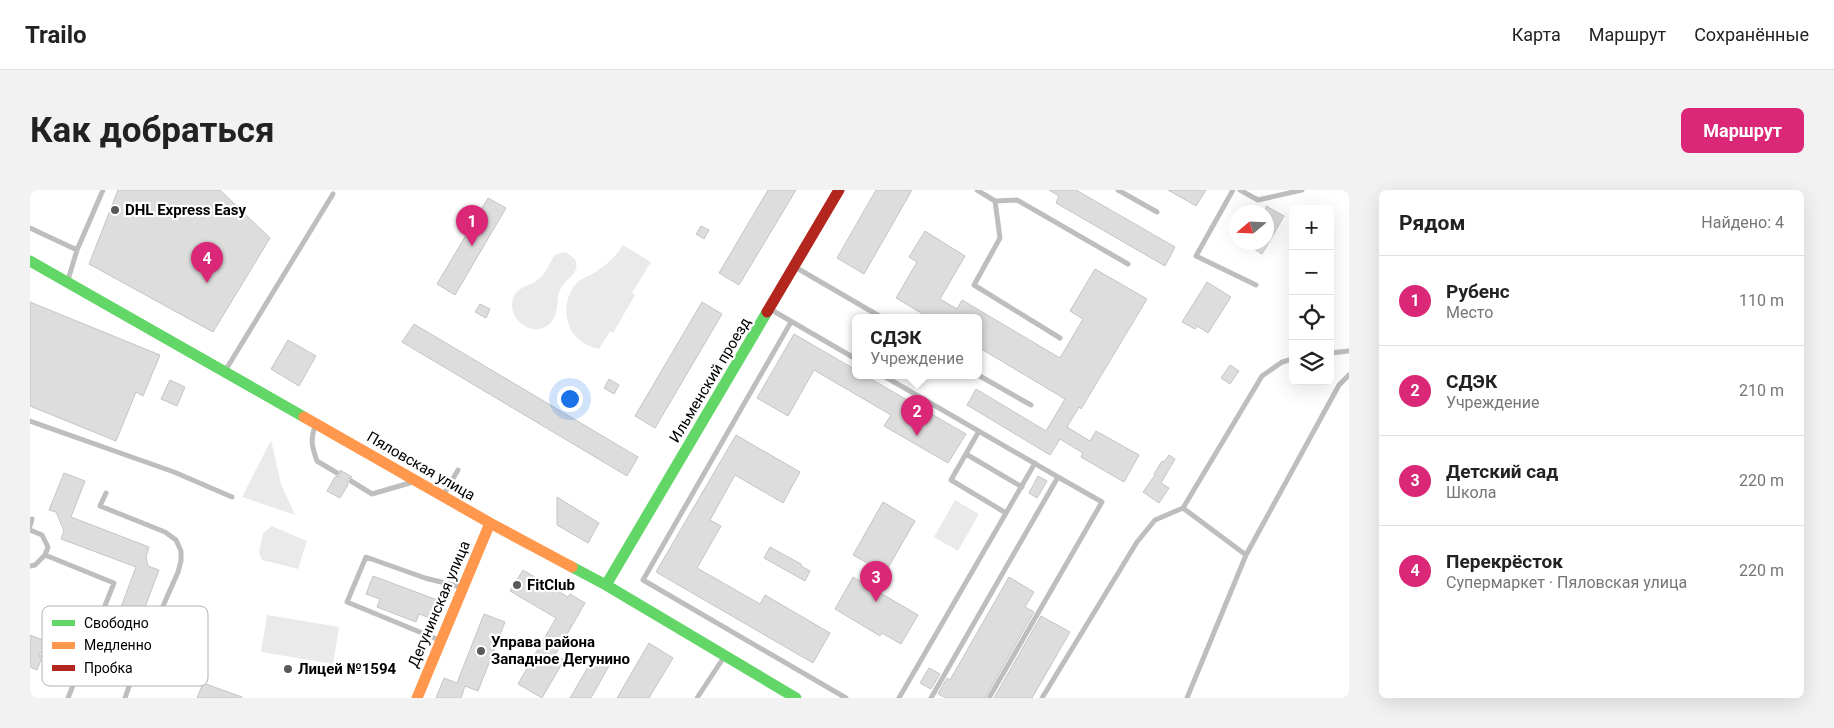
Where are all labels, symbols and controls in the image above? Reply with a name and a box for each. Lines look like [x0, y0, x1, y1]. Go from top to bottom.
text: Trailo [25, 21, 87, 49]
text: Карта [1512, 24, 1561, 45]
text: Маршрут [1589, 24, 1666, 45]
text: Сохранённые [1694, 24, 1809, 45]
button: Маршрут [1681, 108, 1804, 153]
text: Как добраться [30, 110, 275, 151]
place label: DHL Express Easy [125, 201, 246, 219]
marker: DHL Express Easy [109, 204, 121, 216]
pin: 1 [456, 205, 488, 246]
north arrow [1229, 205, 1274, 250]
map controls [1289, 205, 1334, 385]
button: + [1289, 205, 1334, 250]
text: Рядом [1399, 211, 1465, 235]
text: Найдено: 4 [1701, 213, 1784, 232]
pin: 4 [191, 242, 223, 283]
button: − [1289, 250, 1334, 295]
text: Рубенс [1446, 280, 1510, 303]
text: 1 [1410, 291, 1420, 310]
text: 110 m [1739, 291, 1784, 310]
button: locate [1289, 295, 1334, 340]
text: Место [1446, 303, 1493, 322]
street label: Ильменский проезд [666, 314, 754, 446]
popup [852, 314, 982, 379]
text: СДЭК [870, 326, 921, 349]
button: layers [1289, 340, 1334, 385]
text: Учреждение [870, 349, 964, 368]
text: СДЭК [1446, 370, 1497, 393]
text: 2 [1410, 381, 1420, 400]
text: 210 m [1739, 381, 1784, 400]
your location [557, 386, 583, 412]
text: Учреждение [1446, 393, 1539, 412]
pin: 2 [901, 395, 933, 436]
street label: Пяловская улица [364, 428, 478, 504]
text: Детский сад [1446, 460, 1558, 483]
text: 3 [1410, 471, 1420, 490]
text: 220 m [1739, 471, 1784, 490]
text: Школа [1446, 483, 1497, 502]
street label: Дегунинская улица [404, 538, 474, 670]
text: Перекрёсток [1446, 550, 1563, 573]
pin: 3 [860, 561, 892, 602]
text: 4 [1410, 561, 1420, 580]
text: 220 m [1739, 561, 1784, 580]
text: Супермаркет · Пяловская улица [1446, 573, 1687, 592]
place label: FitClub [527, 576, 575, 594]
marker: FitClub [511, 579, 523, 591]
legend [42, 606, 208, 686]
text: Свободно [84, 615, 149, 631]
place label: Управа района Западное Дегунино [491, 633, 630, 668]
text: Медленно [84, 637, 152, 653]
marker: Управа района Западное Дегунино [475, 645, 487, 657]
text: Пробка [84, 660, 133, 676]
place label: Лицей №1594 [298, 660, 397, 678]
marker: Лицей №1594 [282, 663, 294, 675]

